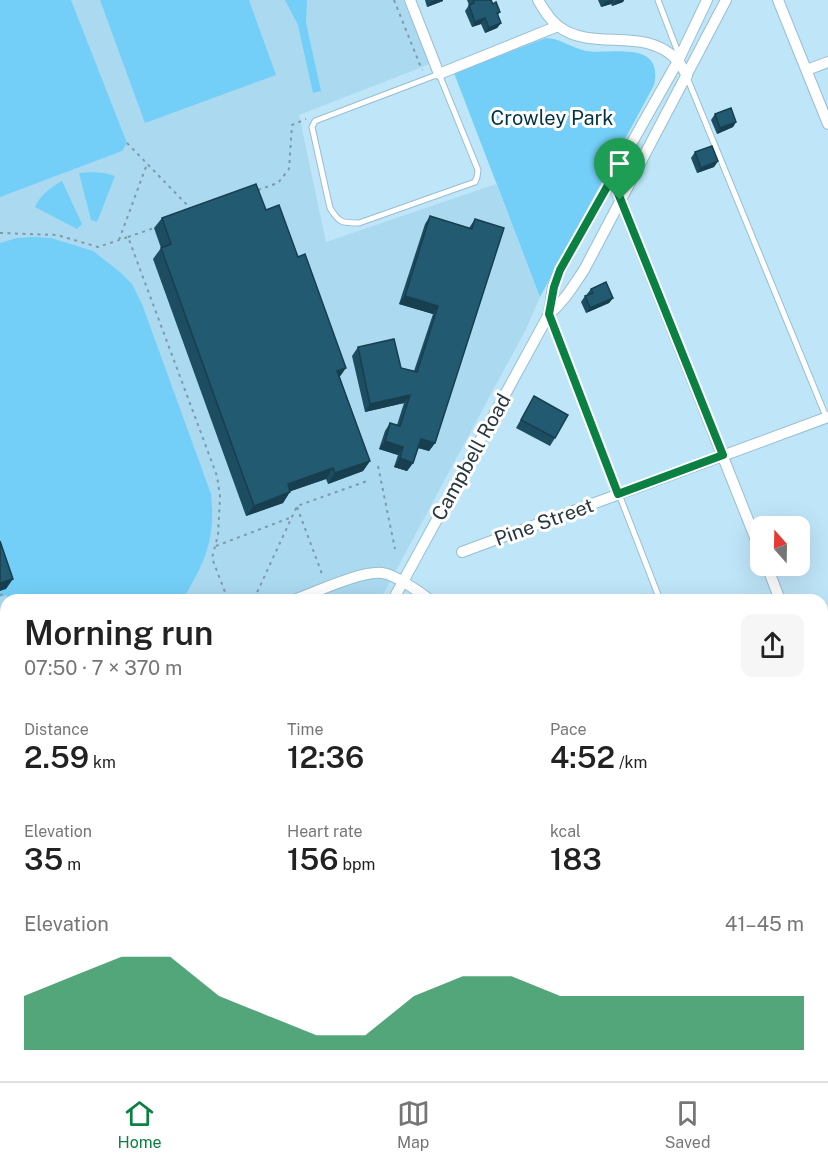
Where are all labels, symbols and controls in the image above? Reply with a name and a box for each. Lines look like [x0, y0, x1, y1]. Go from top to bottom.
park label: Crowley Park [490, 106, 614, 130]
pin [594, 138, 645, 200]
icon: arrive [603, 147, 636, 180]
street label: Campbell Road [426, 389, 516, 525]
street label: Pine Street [491, 493, 597, 551]
north arrow [750, 516, 810, 576]
map controls [750, 516, 810, 576]
text: Morning run [24, 614, 213, 652]
button: share [741, 614, 804, 677]
text: 07:50 · 7 × 370 m [24, 656, 182, 680]
text: Distance [24, 720, 89, 739]
text: Time [287, 720, 323, 739]
text: Pace [550, 720, 587, 739]
text: 2.59 [24, 739, 89, 775]
text: 12:36 [287, 739, 364, 775]
text: 4:52 [550, 739, 615, 775]
text: km [89, 753, 116, 772]
text: /km [615, 753, 647, 772]
text: Elevation [24, 822, 92, 841]
text: Heart rate [287, 822, 363, 841]
text: kcal [550, 822, 581, 841]
text: 35 [24, 841, 63, 877]
text: 156 [287, 841, 339, 877]
text: 183 [550, 841, 602, 877]
text: m [63, 855, 81, 874]
text: bpm [339, 855, 375, 874]
text: Elevation [24, 912, 109, 936]
text: 41–45 m [725, 912, 804, 936]
tab: Home [118, 1097, 162, 1152]
tab: Map [397, 1097, 430, 1152]
tab: Saved [665, 1097, 710, 1152]

